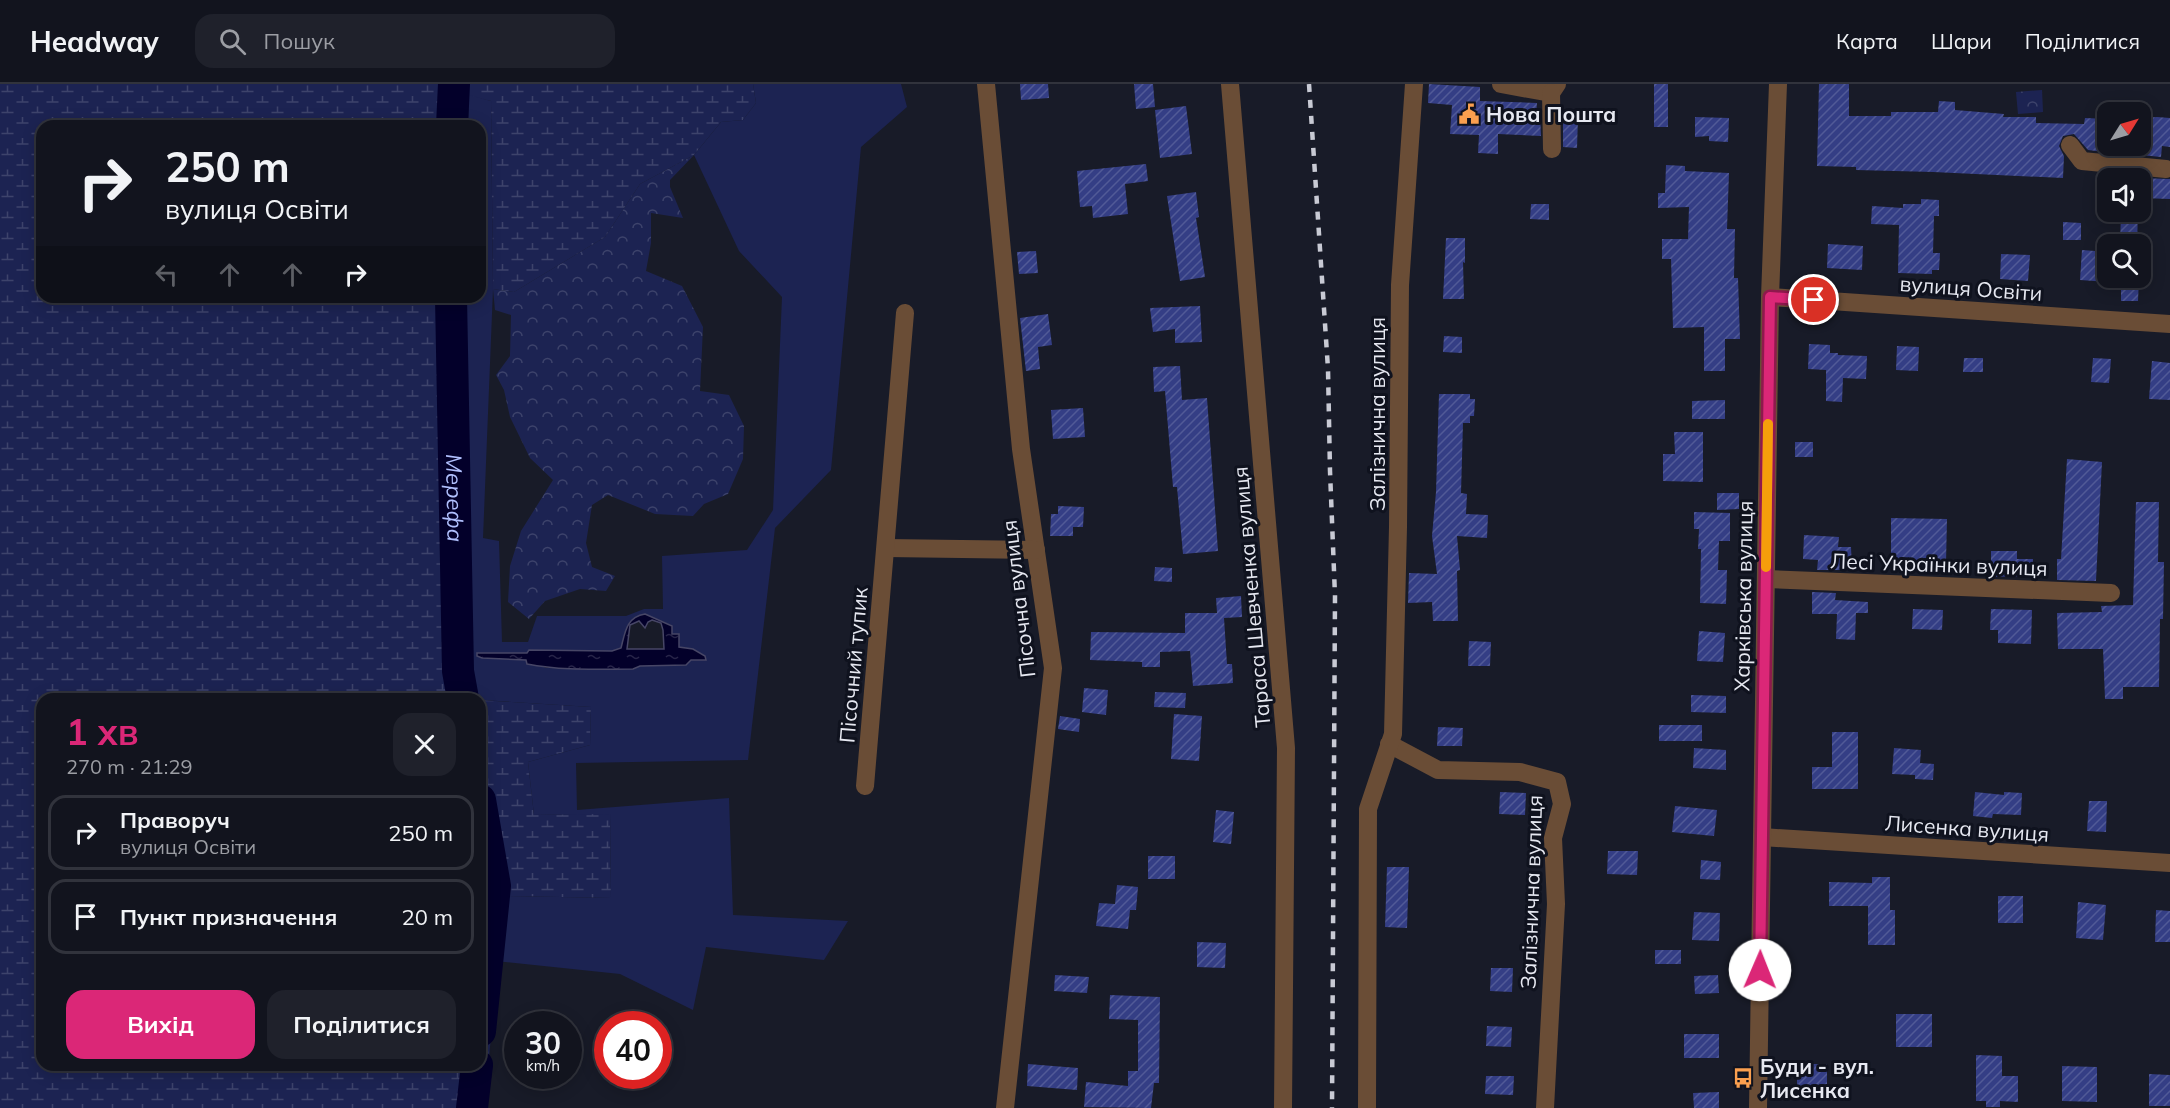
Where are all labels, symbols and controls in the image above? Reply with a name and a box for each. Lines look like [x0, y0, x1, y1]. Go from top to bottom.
search box [195, 14, 615, 68]
text: Headway [30, 24, 159, 59]
icon: search [216, 25, 249, 58]
text: Пошук [264, 27, 335, 55]
text: Карта [1836, 28, 1898, 54]
text: Шари [1931, 28, 1992, 54]
text: Поділитися [2025, 28, 2140, 54]
place label: Нова Пошта [1486, 101, 1616, 127]
public building icon: Нова Пошта [1457, 102, 1481, 126]
north arrow [2097, 102, 2151, 156]
map controls [2097, 102, 2151, 288]
text: 250 m [165, 140, 290, 193]
icon: right [66, 144, 144, 222]
button: sound [2097, 168, 2151, 222]
text: вулиця Освіти [165, 192, 349, 226]
button: search [2097, 234, 2151, 288]
icon: left [150, 258, 183, 291]
icon: ahead [213, 258, 246, 291]
icon: ahead [276, 258, 309, 291]
icon: right [339, 258, 372, 291]
street label: вулиця Освіти [1899, 270, 2043, 306]
pin [1788, 274, 1839, 325]
icon: arrive [1797, 283, 1830, 316]
street label: Залізнична вулиця [1364, 317, 1390, 511]
water label: Мерефа [440, 454, 470, 542]
street label: Тараса Шевченка вулиця [1227, 465, 1275, 729]
street label: Харківська вулиця [1728, 500, 1758, 692]
street label: Пісочна вулиця [995, 519, 1041, 679]
street label: Лесі Українки вулиця [1830, 547, 2048, 581]
street label: Пісочний тупик [833, 585, 873, 744]
text: 1 хв [66, 709, 139, 754]
button: close [393, 713, 456, 776]
text: 270 m · 21:29 [66, 754, 192, 779]
street label: Залізнична вулиця [1515, 795, 1547, 989]
text: Праворуч [120, 806, 230, 834]
street label: Лисенка вулиця [1884, 809, 2050, 847]
icon: right [69, 816, 102, 849]
text: 250 m [388, 819, 453, 847]
text: вулиця Освіти [120, 834, 256, 859]
icon: arrive [69, 900, 102, 933]
text: Пункт призначення [120, 903, 337, 931]
text: 20 m [402, 903, 453, 931]
position arrow [1728, 938, 1792, 1002]
button: Вихід [66, 990, 255, 1059]
button: Поділитися [267, 990, 456, 1059]
speed limit sign: 40 [594, 1011, 672, 1089]
text: 30 [525, 1024, 561, 1062]
place label: Буди - вул. Лисенка [1760, 1053, 1874, 1103]
text: km/h [526, 1056, 560, 1075]
bus stop icon: Буди - вул. Лисенка [1731, 1066, 1755, 1090]

